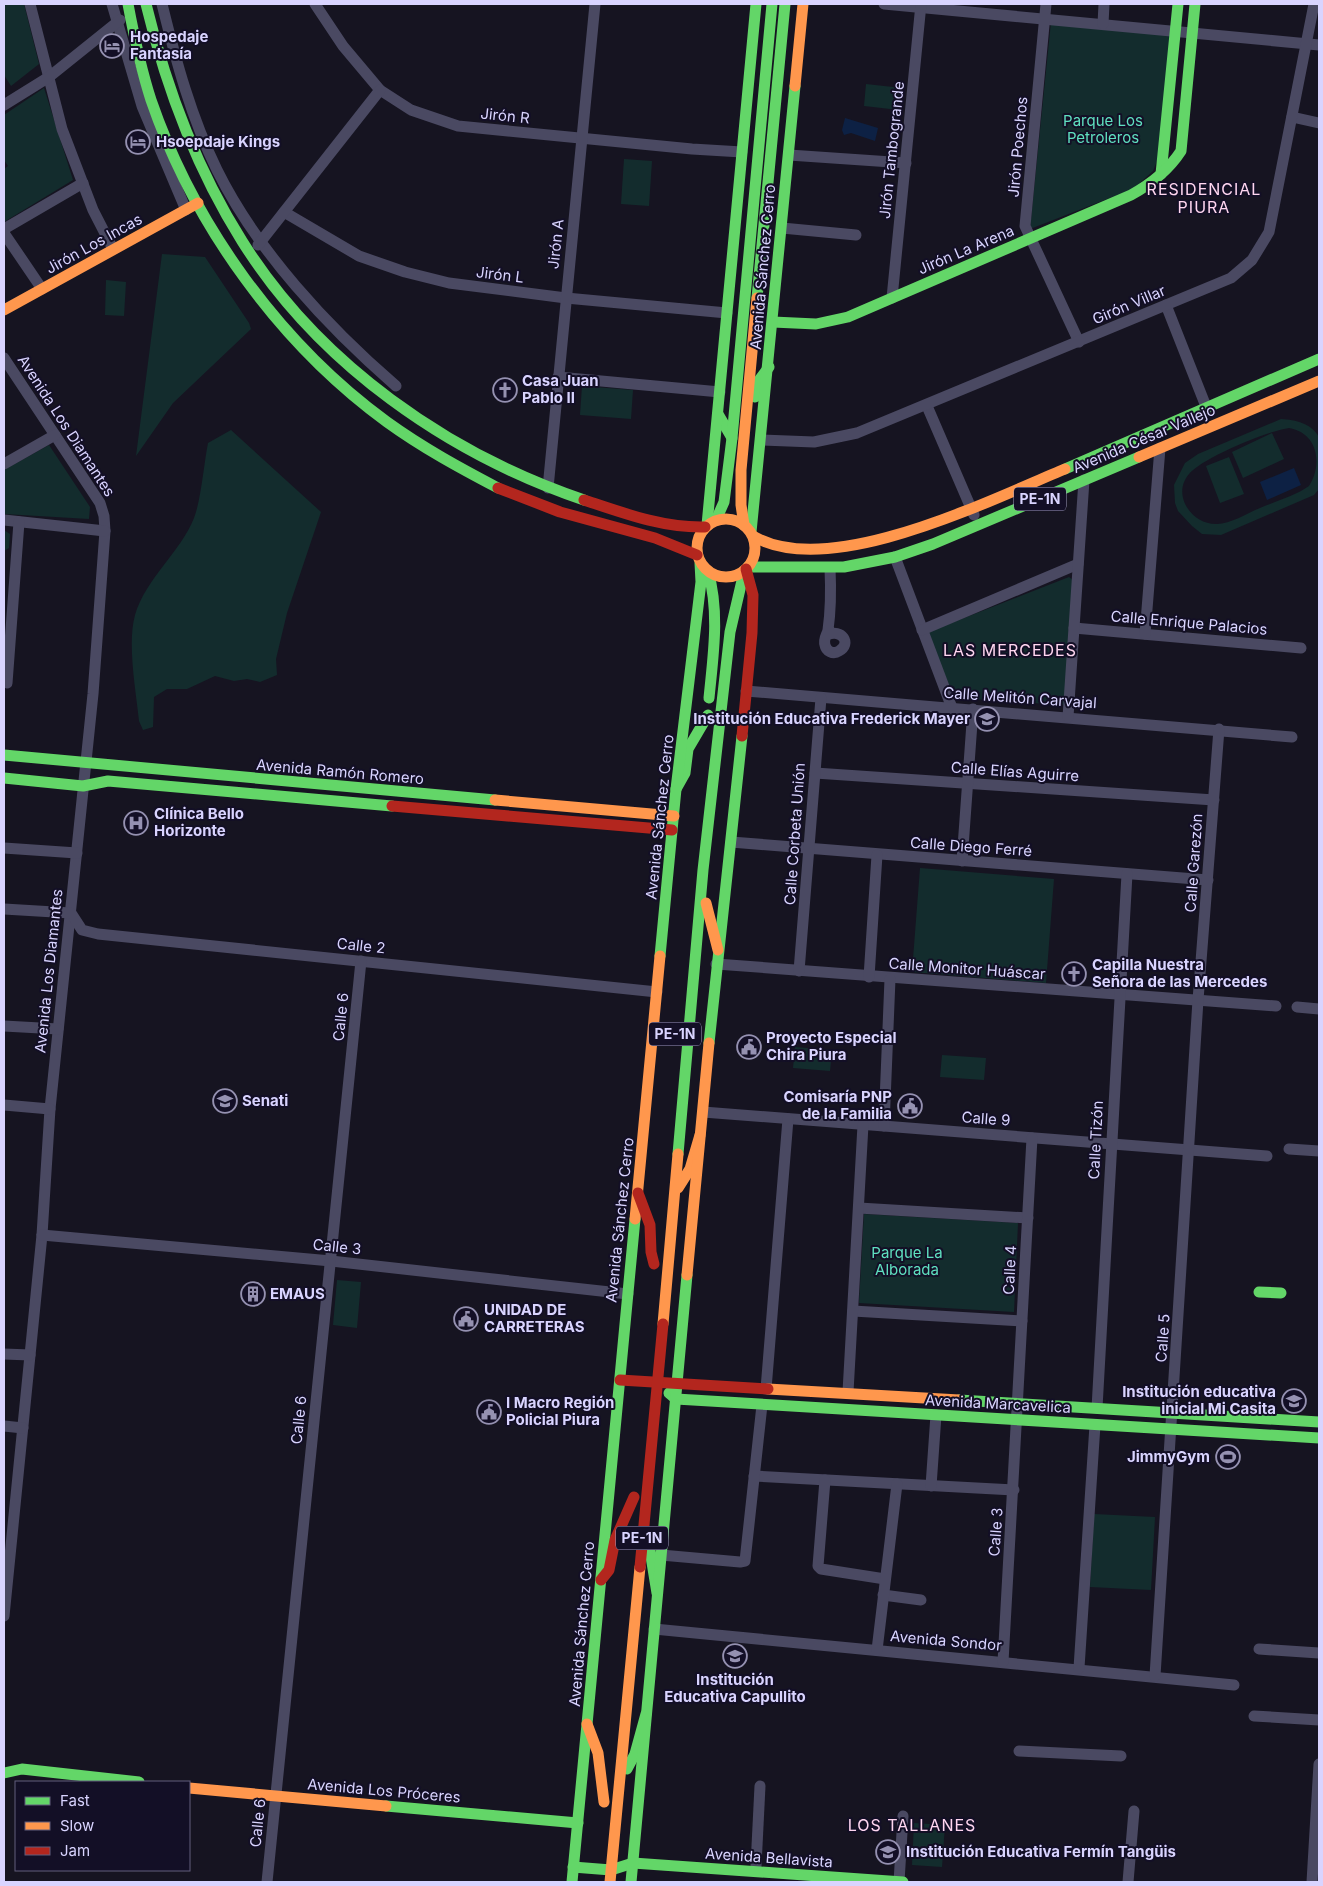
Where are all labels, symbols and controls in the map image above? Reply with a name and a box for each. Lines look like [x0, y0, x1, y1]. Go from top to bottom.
place label: Hospedaje Fantasía [130, 27, 208, 63]
hotel icon: Hospedaje Fantasía [99, 33, 125, 59]
street label: Jirón Tambogrande [875, 80, 908, 220]
street label: Jirón Poechos [1004, 96, 1031, 198]
street label: Jirón R [480, 103, 531, 128]
park label: Parque Los Petroleros [1063, 111, 1143, 147]
hotel icon: Hsoepdaje Kings [125, 129, 151, 155]
place label: Hsoepdaje Kings [156, 132, 280, 151]
district label: RESIDENCIAL PIURA [1147, 179, 1261, 217]
street label: Avenida Sánchez Cerro [746, 183, 779, 350]
street label: Jirón Los Incas [42, 209, 145, 278]
street label: Jirón A [543, 218, 568, 270]
street label: Jirón La Arena [915, 221, 1017, 278]
street label: Jirón L [475, 262, 525, 287]
street label: Girón Villar [1089, 280, 1169, 328]
street label: Avenida Los Diamantes [14, 351, 119, 500]
place label: Casa Juan Pablo II [522, 371, 599, 407]
church icon: Casa Juan Pablo II [492, 377, 518, 403]
street label: Avenida César Vallejo [1070, 400, 1218, 477]
road number: PE-1N [1014, 488, 1066, 510]
street label: Calle Enrique Palacios [1110, 606, 1268, 639]
district label: LAS MERCEDES [943, 640, 1077, 660]
street label: Calle Melitón Carvajal [943, 683, 1097, 712]
school or university icon: Institución Educativa Frederick Mayer [974, 706, 1000, 732]
place label: Institución Educativa Frederick Mayer [693, 709, 970, 728]
street label: Avenida Sánchez Cerro [641, 733, 678, 900]
street label: Avenida Ramón Romero [255, 755, 425, 788]
street label: Calle Elías Aguirre [950, 758, 1080, 785]
street label: Calle Corbeta Unión [780, 762, 809, 906]
place label: Clínica Bello Horizonte [154, 804, 244, 840]
hospital icon: Clínica Bello Horizonte [123, 810, 149, 836]
street label: Calle Garezón [1181, 813, 1206, 913]
street label: Calle Diego Ferré [909, 833, 1033, 860]
street label: Avenida Los Diamantes [30, 888, 67, 1054]
street label: Calle 2 [336, 934, 386, 957]
street label: Calle Monitor Huáscar [888, 954, 1047, 983]
place label: Capilla Nuestra Señora de las Mercedes [1092, 955, 1267, 991]
church icon: Capilla Nuestra Señora de las Mercedes [1061, 961, 1087, 987]
street label: Calle 6 [328, 992, 353, 1042]
road number: PE-1N [649, 1022, 701, 1046]
place label: Proyecto Especial Chira Piura [766, 1028, 897, 1064]
public building icon: Proyecto Especial Chira Piura [736, 1034, 762, 1060]
place label: Comisaría PNP de la Familia [783, 1087, 892, 1123]
school or university icon: Senati [212, 1088, 238, 1114]
place label: Senati [242, 1091, 288, 1110]
public building icon: Comisaría PNP de la Familia [897, 1093, 923, 1119]
street label: Calle Tizón [1084, 1100, 1107, 1180]
street label: Calle 9 [961, 1107, 1011, 1130]
street label: Avenida Sánchez Cerro [601, 1136, 638, 1303]
street label: Calle 3 [312, 1235, 362, 1259]
park label: Parque La Alborada [871, 1243, 943, 1279]
street label: Calle 4 [999, 1245, 1020, 1295]
building icon: EMAUS [240, 1281, 266, 1307]
place label: EMAUS [270, 1284, 325, 1303]
place label: UNIDAD DE CARRETERAS [484, 1300, 585, 1336]
public building icon: UNIDAD DE CARRETERAS [453, 1306, 479, 1332]
street label: Calle 5 [1151, 1313, 1174, 1363]
place label: Institución educativa inicial Mi Casita [1122, 1382, 1276, 1418]
school or university icon: Institución educativa inicial Mi Casita [1281, 1388, 1307, 1414]
street label: Avenida Marcavelica [925, 1390, 1071, 1417]
place label: I Macro Región Policial Piura [506, 1393, 614, 1429]
street label: Calle 6 [286, 1395, 311, 1445]
public building icon: I Macro Región Policial Piura [476, 1399, 502, 1425]
sports icon: JimmyGym [1215, 1444, 1241, 1470]
place label: JimmyGym [1127, 1447, 1210, 1466]
street label: Calle 3 [984, 1507, 1007, 1557]
road number: PE-1N [616, 1526, 668, 1550]
street label: Avenida Sánchez Cerro [565, 1540, 598, 1707]
street label: Avenida Sondor [890, 1626, 1003, 1655]
school or university icon: Institución Educativa Capullito [722, 1643, 748, 1669]
place label: Institución Educativa Capullito [664, 1670, 806, 1706]
street label: Avenida Los Próceres [307, 1774, 461, 1807]
legend [15, 1781, 190, 1871]
text: Fast [60, 1791, 90, 1810]
street label: Calle 6 [245, 1798, 270, 1848]
district label: LOS TALLANES [848, 1815, 976, 1835]
text: Slow [60, 1816, 94, 1835]
school or university icon: Institución Educativa Fermín Tangüis [875, 1839, 901, 1865]
text: Jam [60, 1841, 90, 1860]
place label: Institución Educativa Fermín Tangüis [906, 1842, 1176, 1861]
street label: Avenida Bellavista [705, 1844, 834, 1871]

